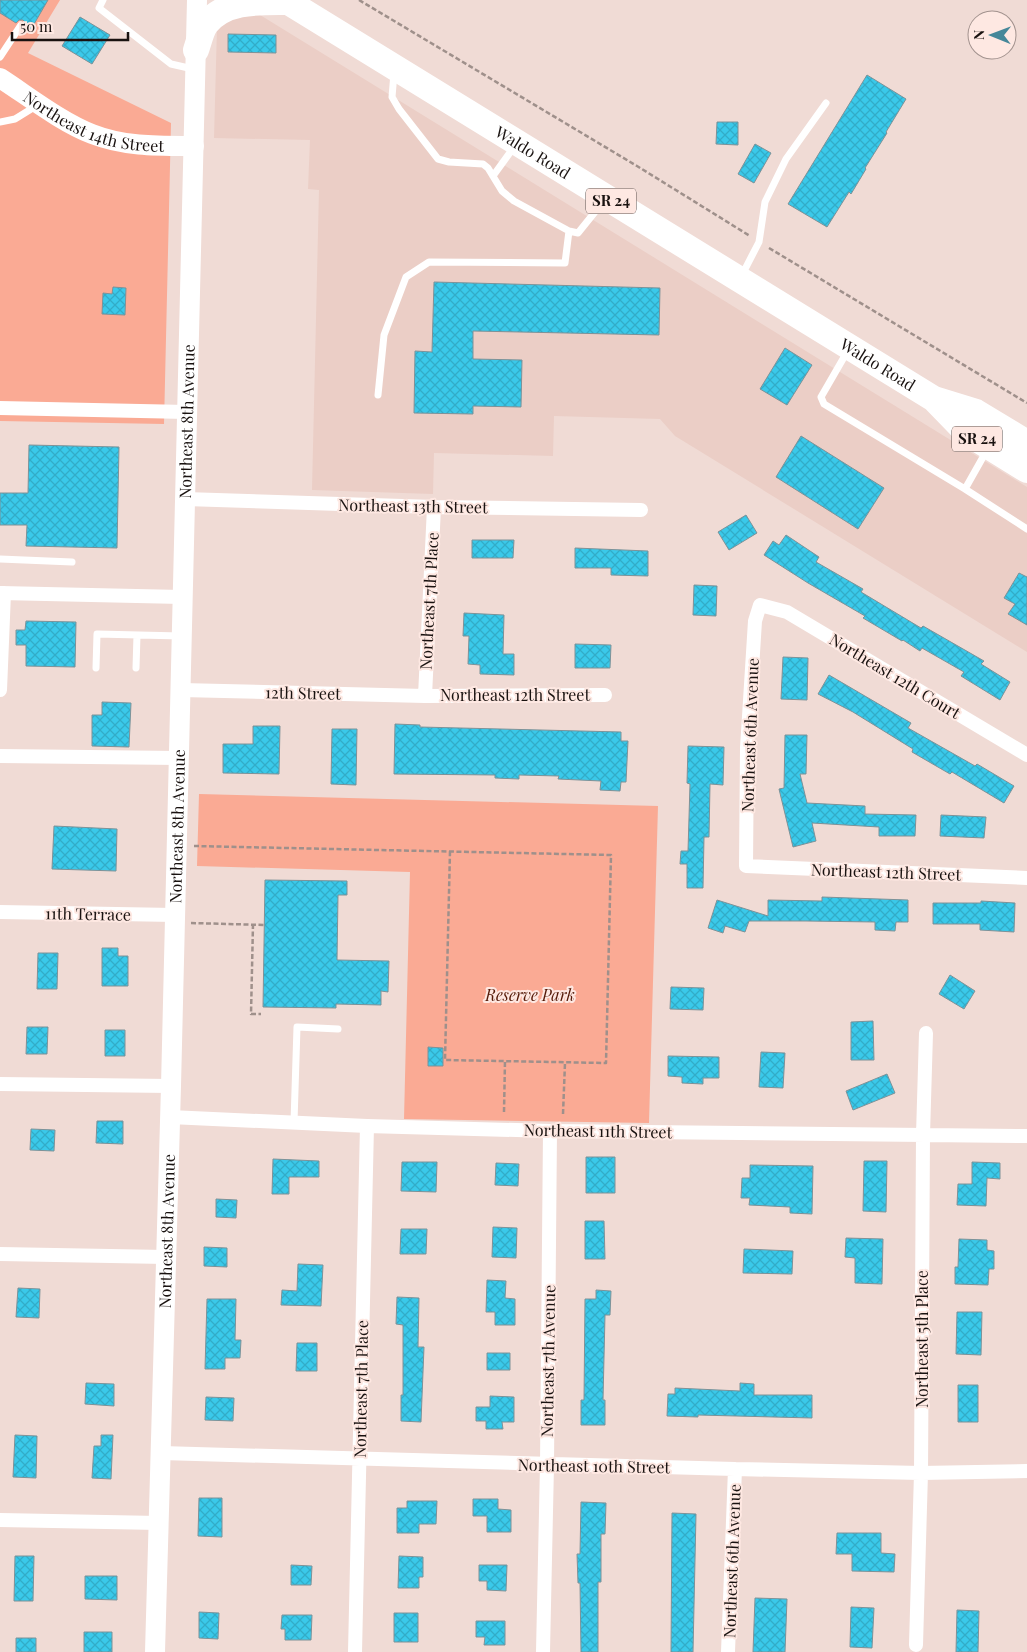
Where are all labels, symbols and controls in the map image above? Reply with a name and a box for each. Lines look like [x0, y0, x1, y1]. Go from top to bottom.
scale bar [12, 10, 129, 42]
north arrow [967, 10, 1017, 60]
text: 50 m [20, 16, 53, 36]
text: N [969, 30, 988, 40]
street label: Northeast 14th Street [20, 86, 165, 156]
street label: Waldo Road [491, 120, 575, 183]
road number: SR 24 [586, 188, 636, 214]
street label: Waldo Road [836, 332, 920, 395]
street label: Northeast 8th Avenue [174, 344, 199, 499]
road number: SR 24 [952, 426, 1002, 452]
street label: Northeast 13th Street [338, 494, 488, 517]
street label: Northeast 7th Place [414, 532, 443, 670]
street label: Northeast 12th Court [826, 628, 965, 723]
street label: Northeast 6th Avenue [736, 658, 763, 812]
street label: 12th Street [265, 681, 341, 704]
street label: Northeast 12th Street [440, 684, 590, 705]
street label: Northeast 8th Avenue [164, 749, 189, 904]
street label: Northeast 12th Street [811, 858, 962, 885]
street label: 11th Terrace [45, 902, 131, 925]
park label: Reserve Park [484, 984, 575, 1005]
street label: Northeast 11th Street [524, 1119, 673, 1142]
street label: Northeast 8th Avenue [154, 1154, 179, 1309]
street label: Northeast 5th Place [911, 1270, 932, 1408]
street label: Northeast 7th Avenue [536, 1285, 559, 1437]
street label: Northeast 7th Place [349, 1320, 372, 1458]
street label: Northeast 10th Street [518, 1454, 671, 1477]
street label: Northeast 6th Avenue [718, 1484, 745, 1638]

